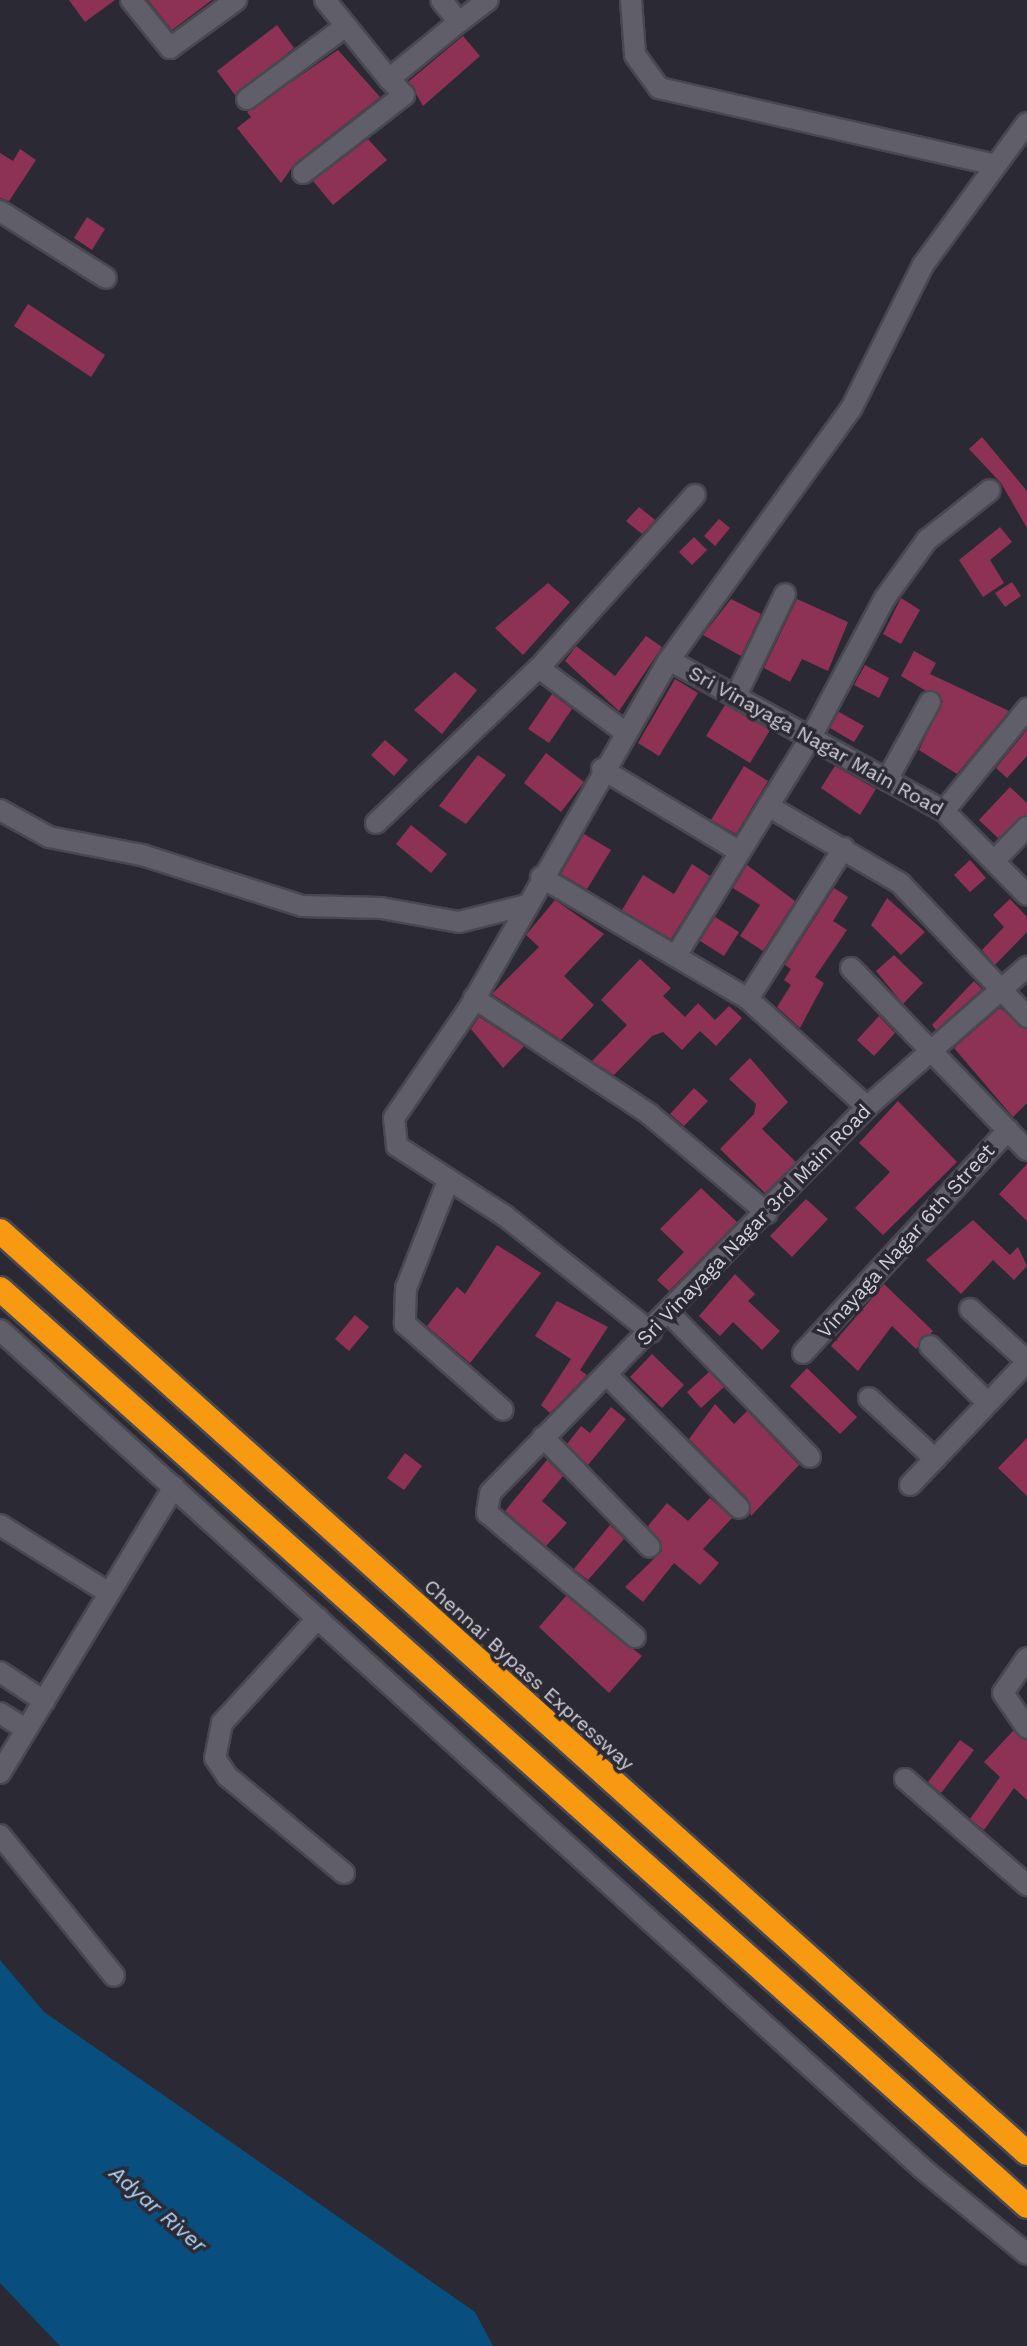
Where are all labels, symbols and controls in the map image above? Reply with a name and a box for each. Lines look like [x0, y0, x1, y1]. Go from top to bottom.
street label: Sri Vinayaga Nagar Main Road [684, 660, 948, 822]
street label: Sri Vinayaga Nagar 3rd Main Road [631, 1099, 877, 1351]
street label: Vinayaga Nagar 6th Street [812, 1138, 1000, 1344]
street label: Chennai Bypass Expressway [419, 1574, 639, 1776]
water label: Adyar River [104, 2160, 212, 2258]

